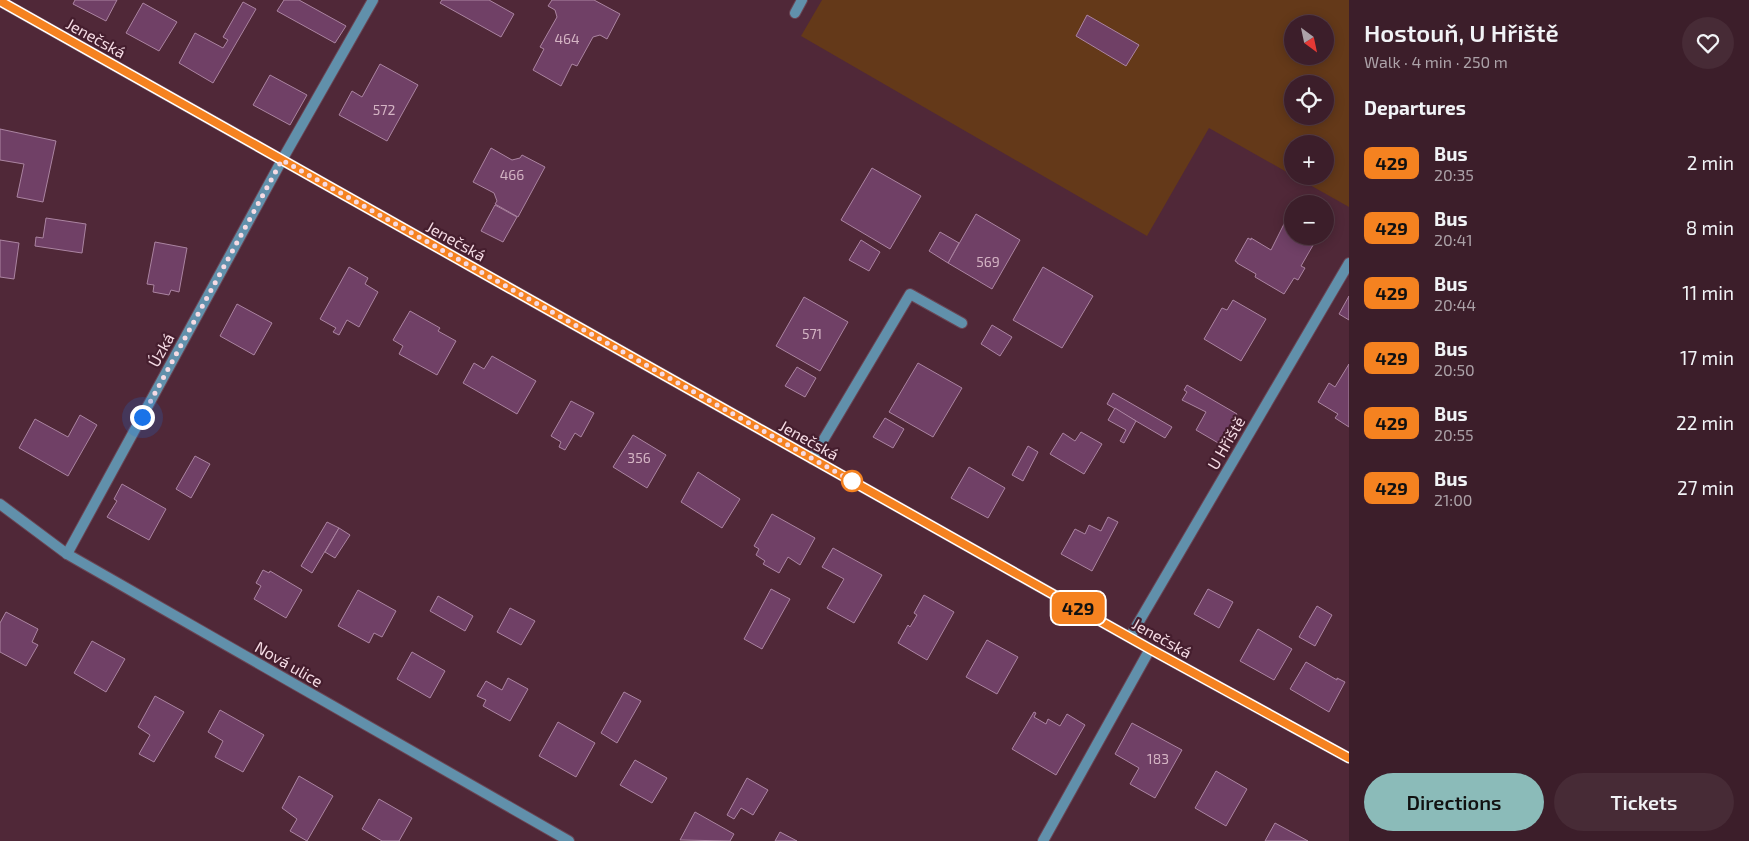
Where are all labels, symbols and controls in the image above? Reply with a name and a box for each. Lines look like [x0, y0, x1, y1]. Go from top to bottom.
street label: Jenečská [63, 14, 129, 62]
north arrow [1284, 15, 1334, 65]
map controls [1284, 15, 1334, 245]
button: heart [1682, 17, 1734, 69]
text: Hostouň, U Hřiště [1364, 18, 1559, 47]
house number: 464 [554, 30, 580, 47]
text: Walk · 4 min · 250 m [1364, 52, 1508, 71]
button: locate [1284, 75, 1334, 125]
text: Departures [1364, 96, 1466, 119]
house number: 572 [373, 101, 395, 118]
button: + [1284, 135, 1334, 185]
text: Bus [1434, 142, 1468, 165]
text: 2 min [1687, 151, 1734, 174]
text: 429 [1375, 152, 1408, 174]
text: 20:35 [1434, 165, 1474, 184]
house number: 466 [500, 166, 524, 183]
button: − [1284, 195, 1334, 245]
text: Bus [1434, 207, 1468, 230]
text: 8 min [1686, 216, 1734, 239]
street label: Jenečská [423, 217, 489, 265]
text: 429 [1375, 217, 1408, 239]
text: 20:41 [1434, 230, 1473, 249]
house number: 569 [976, 253, 1000, 270]
text: Bus [1434, 272, 1468, 295]
text: 11 min [1682, 281, 1734, 304]
text: 429 [1375, 282, 1408, 304]
text: 20:44 [1434, 295, 1476, 314]
house number: 571 [802, 325, 822, 342]
street label: Úzká [144, 330, 178, 370]
text: Bus [1434, 337, 1468, 360]
text: 17 min [1680, 346, 1734, 369]
text: 429 [1375, 347, 1408, 369]
text: 20:50 [1434, 360, 1475, 379]
text: Bus [1434, 402, 1468, 425]
your location [130, 405, 155, 430]
text: 22 min [1676, 411, 1734, 434]
text: 429 [1375, 412, 1408, 434]
street label: U Hřiště [1203, 413, 1248, 473]
street label: Jenečská [776, 416, 842, 464]
text: 20:55 [1434, 425, 1474, 444]
house number: 356 [627, 449, 651, 466]
text: Bus [1434, 467, 1468, 490]
unlabelled marker [841, 470, 863, 492]
text: 27 min [1677, 476, 1734, 499]
text: 429 [1375, 477, 1408, 499]
text: 21:00 [1434, 490, 1472, 509]
line badge: 429 [1049, 592, 1107, 624]
text: 429 [1062, 597, 1094, 619]
street label: Jenečská [1129, 614, 1195, 662]
street label: Nová ulice [252, 637, 327, 691]
house number: 183 [1147, 750, 1169, 767]
button: Directions [1364, 773, 1544, 831]
button: Tickets [1554, 773, 1734, 831]

